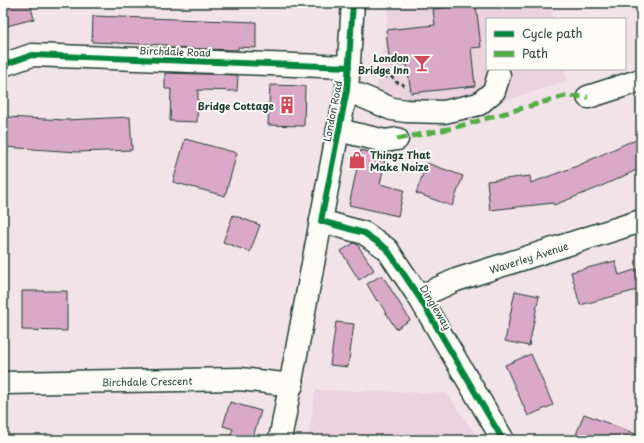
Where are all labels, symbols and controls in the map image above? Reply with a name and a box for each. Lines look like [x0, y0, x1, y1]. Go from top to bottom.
legend [486, 18, 626, 70]
text: Cycle path [522, 24, 583, 42]
street label: Birchdale Road [139, 42, 211, 60]
text: Path [522, 44, 548, 62]
place label: London Bridge Inn [358, 50, 409, 77]
bar icon: London Bridge Inn [412, 53, 432, 73]
street label: London Road [319, 79, 345, 143]
building icon: Bridge Cottage [277, 95, 297, 115]
place label: Bridge Cottage [198, 98, 275, 113]
place label: Thingz That Make Noize [370, 147, 431, 174]
shop icon: Thingz That Make Noize [347, 150, 367, 170]
street label: Waverley Avenue [487, 237, 571, 276]
street label: Dingleway [416, 282, 455, 333]
street label: Birchdale Crescent [101, 372, 193, 389]

